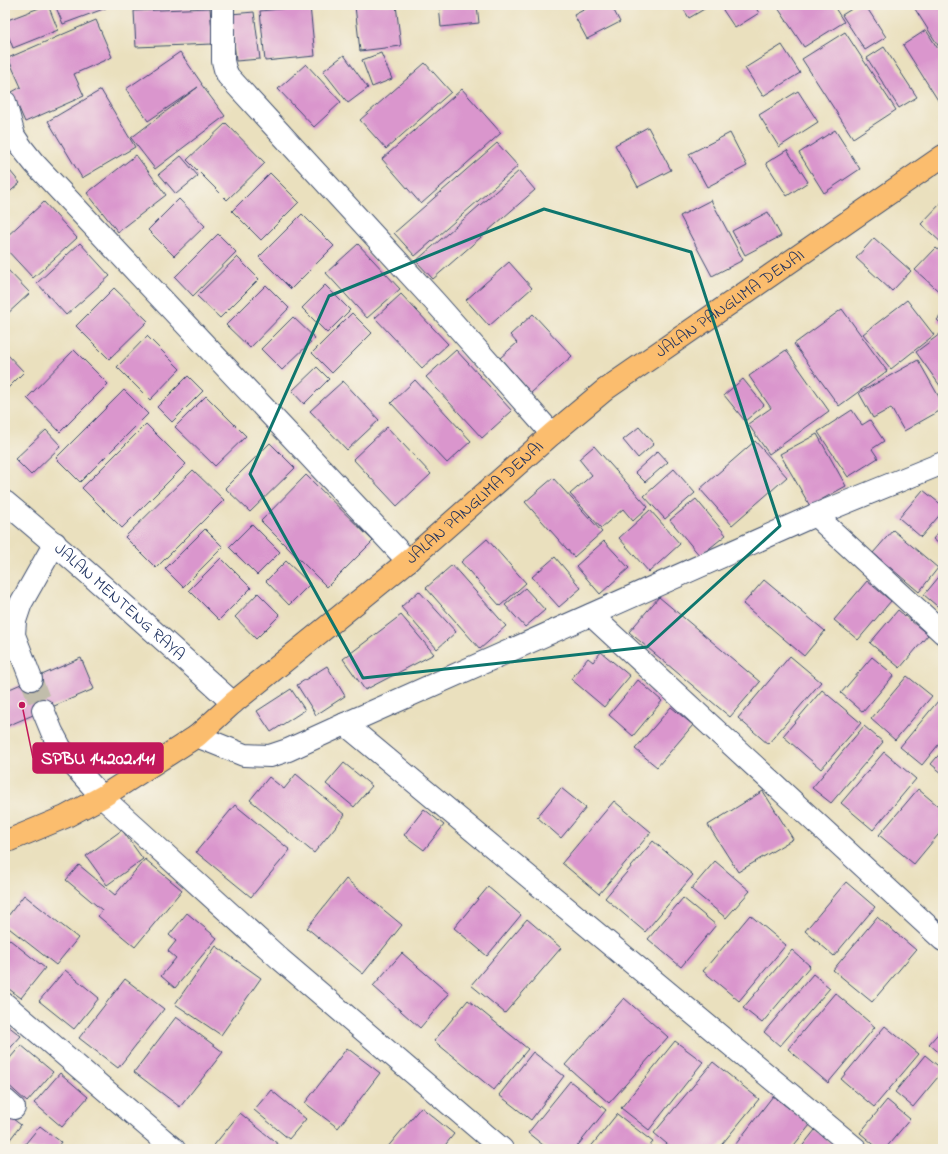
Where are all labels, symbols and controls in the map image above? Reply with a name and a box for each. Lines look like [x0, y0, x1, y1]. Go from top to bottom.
street label: JALAN PANGLIMA DENAI [650, 243, 810, 364]
street label: JALAN PANGLIMA DENAI [400, 434, 549, 570]
street label: JALAN MENTENG RAYA [49, 536, 191, 667]
callout: SPBU 14.202.141 [33, 743, 163, 773]
text: SPBU 14.202.141 [41, 747, 155, 773]

